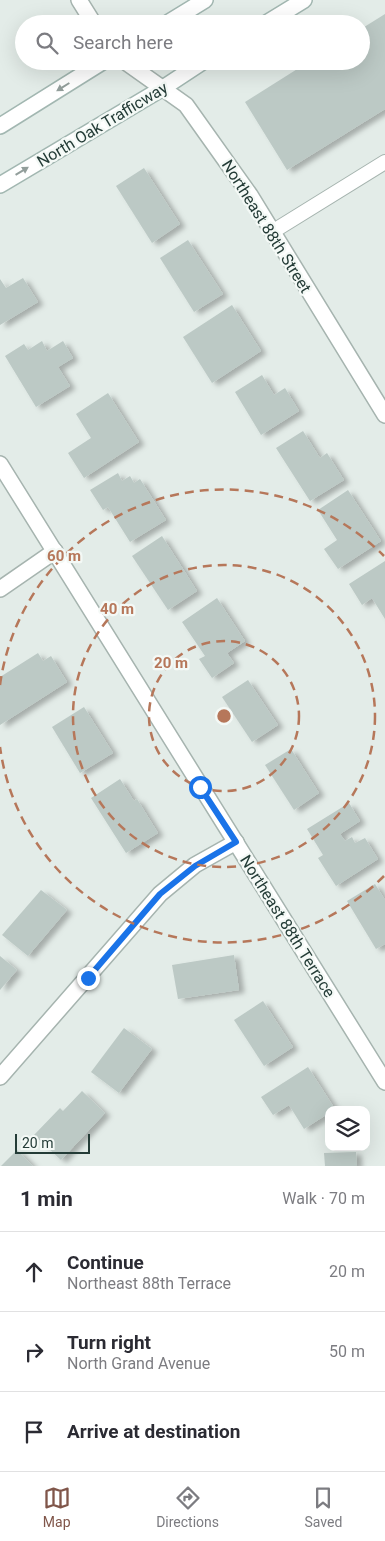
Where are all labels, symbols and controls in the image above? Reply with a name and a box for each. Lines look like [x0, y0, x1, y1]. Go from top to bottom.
search box [15, 15, 370, 70]
icon: search [33, 29, 61, 57]
text: Search here [73, 31, 173, 54]
street label: North Oak Trafficway [34, 78, 171, 171]
one-way arrow [56, 82, 69, 92]
street label: Northeast 88th Street [218, 156, 315, 296]
one-way arrow [16, 167, 29, 176]
text: 60 m [47, 547, 81, 565]
text: 40 m [100, 600, 134, 618]
text: 20 m [154, 654, 188, 672]
centre of rings [215, 707, 233, 725]
route start [189, 776, 212, 799]
street label: Northeast 88th Terrace [236, 852, 339, 1001]
route end [77, 967, 100, 990]
map controls [325, 1106, 370, 1151]
button: layers [325, 1106, 370, 1151]
scale bar [15, 1131, 90, 1154]
text: 20 m [22, 1135, 54, 1151]
text: 1 min [20, 1187, 73, 1211]
text: Walk · 70 m [282, 1189, 365, 1208]
text: Continue [67, 1251, 144, 1274]
icon: ahead [20, 1258, 48, 1286]
text: 20 m [329, 1262, 365, 1281]
text: Northeast 88th Terrace [67, 1274, 231, 1293]
text: Turn right [67, 1331, 151, 1354]
icon: right [20, 1338, 48, 1366]
text: 50 m [329, 1342, 365, 1361]
text: North Grand Avenue [67, 1354, 210, 1373]
icon: arrive [20, 1418, 48, 1446]
text: Arrive at destination [67, 1420, 240, 1443]
tab: Map [43, 1484, 71, 1530]
tab: Directions [156, 1484, 219, 1530]
tab: Saved [304, 1484, 342, 1530]

